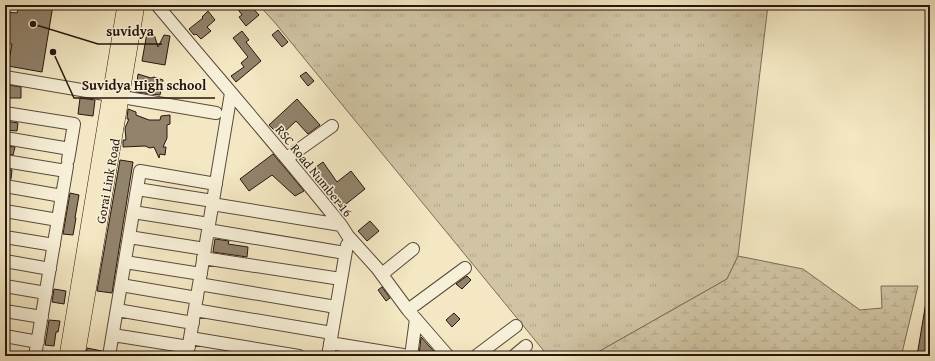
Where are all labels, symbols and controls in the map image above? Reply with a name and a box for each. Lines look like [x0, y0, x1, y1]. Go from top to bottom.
callout: suvidya [98, 18, 162, 44]
text: suvidya [106, 21, 155, 41]
callout: Suvidya High school [74, 72, 215, 98]
text: Suvidya High school [82, 75, 207, 95]
street label: RSC Road Number 16 [271, 121, 357, 221]
street label: Gorai Link Road [91, 137, 125, 225]

